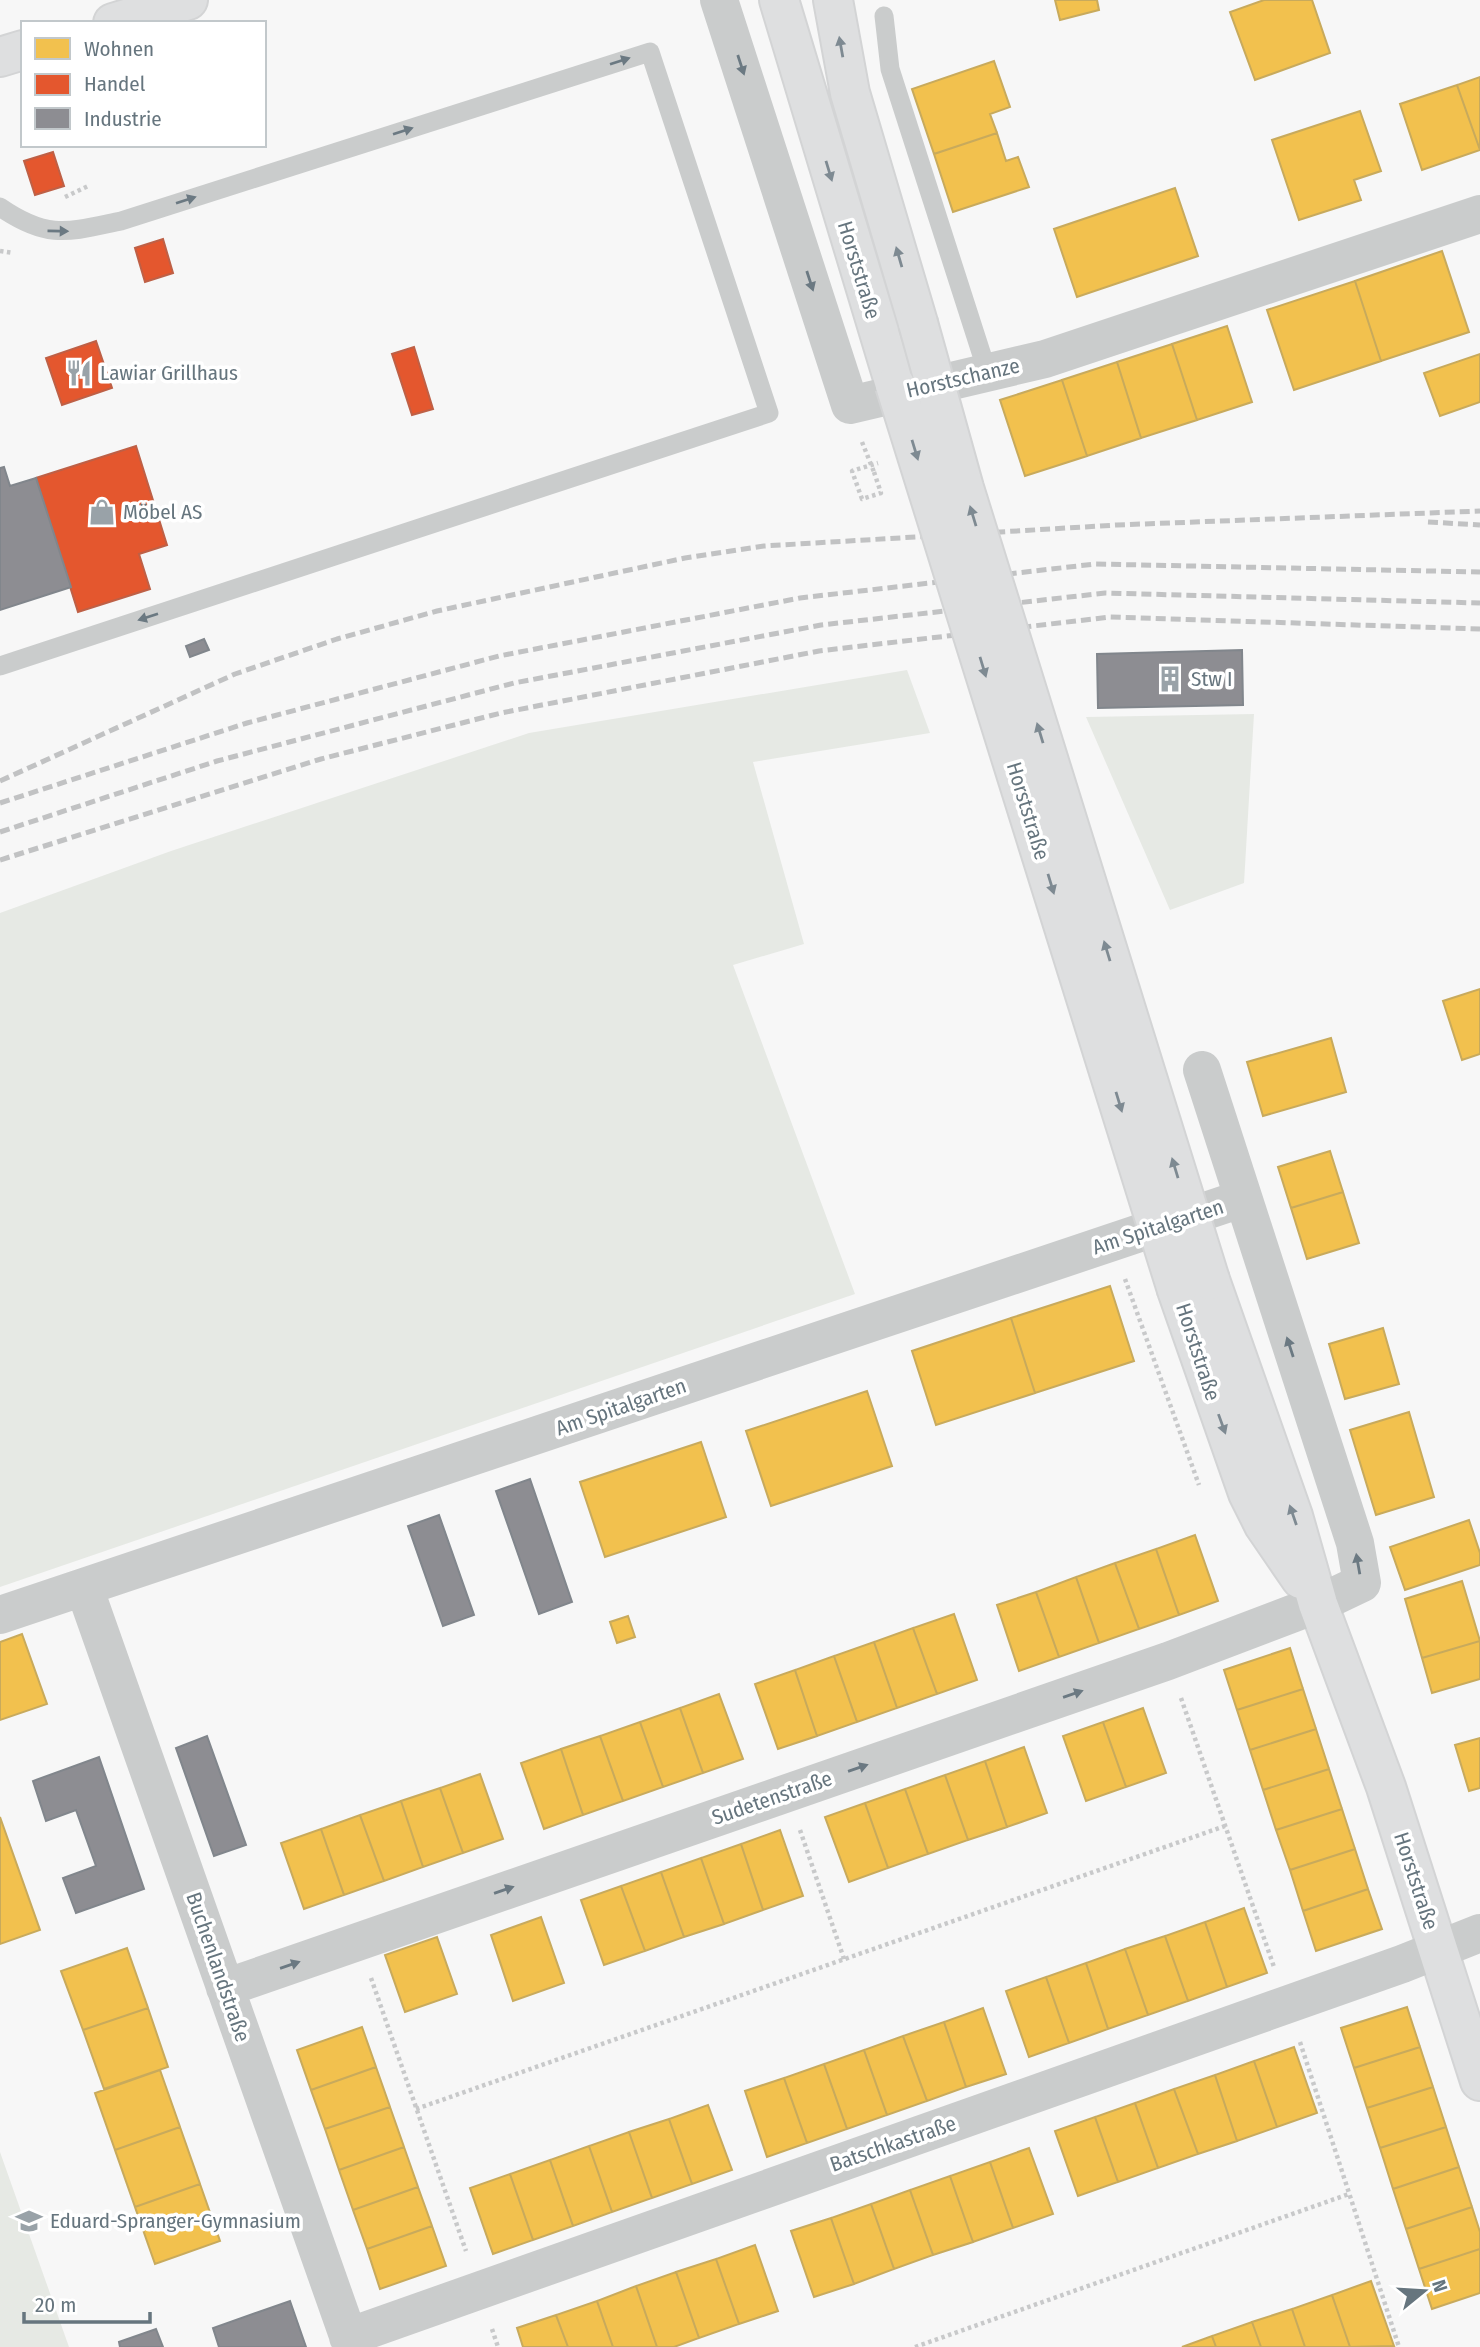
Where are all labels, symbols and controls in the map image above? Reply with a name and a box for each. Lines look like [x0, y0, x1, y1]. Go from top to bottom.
legend [21, 21, 266, 147]
one-way arrow [835, 35, 846, 57]
text: Wohnen [84, 36, 154, 62]
one-way arrow [736, 54, 746, 75]
one-way arrow [609, 56, 630, 66]
text: Handel [84, 71, 146, 97]
text: Industrie [84, 106, 162, 132]
one-way arrow [393, 125, 414, 135]
one-way arrow [824, 161, 835, 182]
one-way arrow [176, 195, 197, 205]
street label: Horststraße [832, 218, 886, 322]
one-way arrow [47, 225, 69, 236]
one-way arrow [894, 247, 904, 268]
one-way arrow [805, 271, 816, 292]
street label: Horstschanze [904, 352, 1022, 404]
restaurant icon: Lawiar Grillhaus [64, 358, 94, 388]
place label: Lawiar Grillhaus [100, 360, 238, 386]
one-way arrow [910, 440, 921, 461]
shop icon: Möbel AS [87, 497, 117, 527]
place label: Möbel AS [123, 499, 202, 525]
one-way arrow [967, 506, 977, 527]
one-way arrow [138, 612, 159, 623]
one-way arrow [978, 657, 988, 678]
building icon: Stw I [1155, 664, 1185, 694]
place label: Stw I [1191, 666, 1232, 692]
one-way arrow [1034, 723, 1045, 744]
street label: Horststraße [1001, 759, 1055, 863]
one-way arrow [1046, 874, 1056, 895]
one-way arrow [1102, 940, 1112, 961]
one-way arrow [1114, 1091, 1124, 1112]
one-way arrow [1169, 1157, 1179, 1178]
street label: Am Spitalgarten [1089, 1194, 1227, 1260]
street label: Horststraße [1170, 1300, 1226, 1404]
one-way arrow [1284, 1336, 1295, 1357]
street label: Am Spitalgarten [552, 1372, 690, 1442]
one-way arrow [1217, 1414, 1228, 1435]
one-way arrow [1287, 1504, 1297, 1525]
one-way arrow [1352, 1553, 1363, 1575]
one-way arrow [1063, 1688, 1084, 1699]
one-way arrow [848, 1762, 869, 1773]
street label: Sudetenstraße [708, 1765, 836, 1831]
street label: Horststraße [1388, 1829, 1444, 1933]
one-way arrow [494, 1884, 515, 1895]
street label: Buchenlandstraße [180, 1889, 256, 2045]
one-way arrow [279, 1960, 300, 1971]
street label: Batschkastraße [827, 2110, 959, 2178]
school or university icon: Eduard-Spranger-Gymnasium [14, 2206, 44, 2236]
place label: Eduard-Spranger-Gymnasium [50, 2208, 301, 2234]
north arrow [1389, 2256, 1459, 2326]
text: N [1427, 2277, 1452, 2295]
scale bar [24, 2280, 150, 2324]
text: 20 m [35, 2292, 76, 2318]

